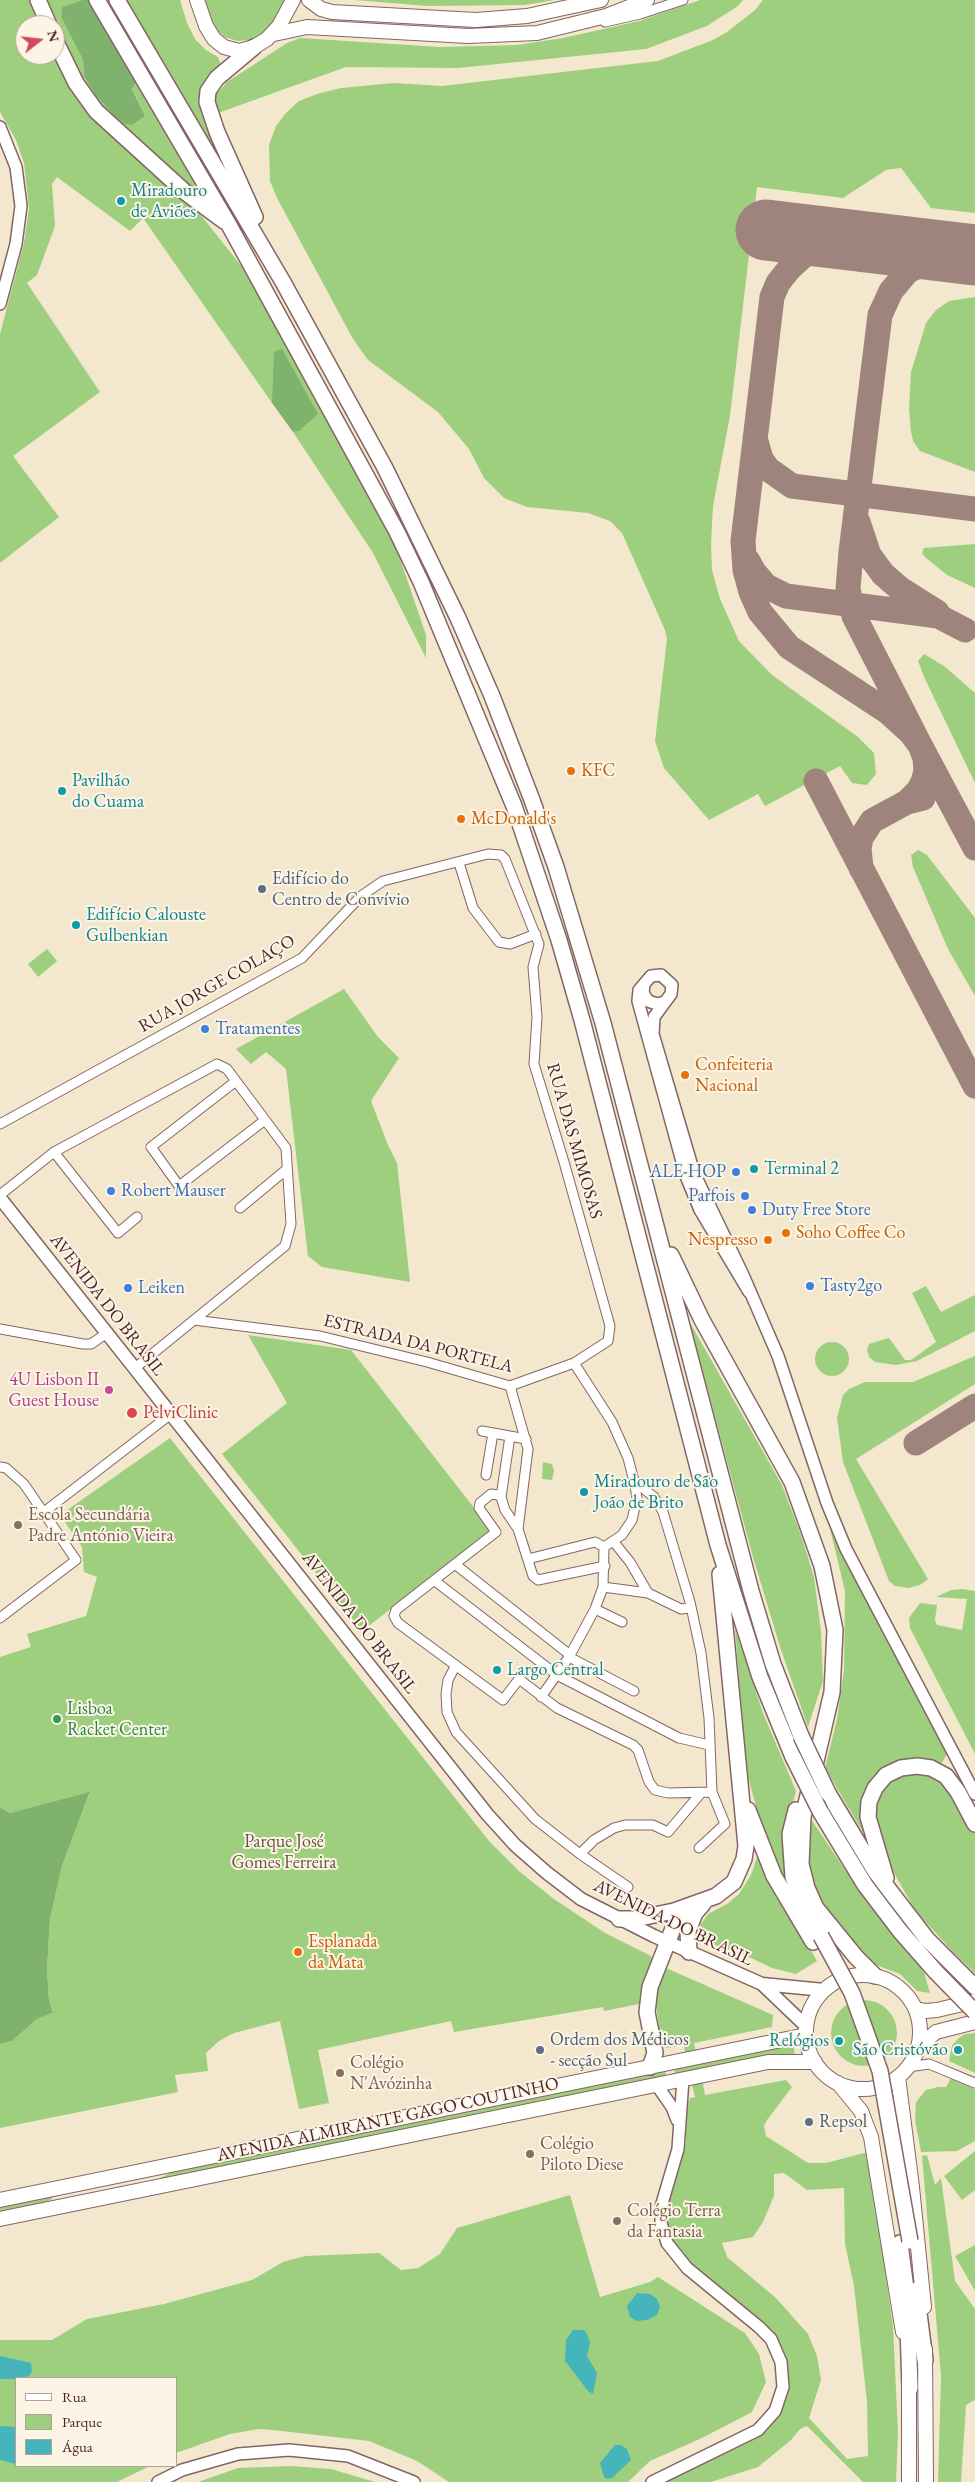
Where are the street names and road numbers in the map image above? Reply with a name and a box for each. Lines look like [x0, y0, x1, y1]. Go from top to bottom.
street label: RUA JORGE COLAÇO [135, 930, 299, 1038]
street label: RUA DAS MIMOSAS [541, 1061, 607, 1221]
street label: AVENIDA DO BRASIL [45, 1230, 169, 1380]
street label: ESTRADA DA PORTELA [321, 1310, 515, 1378]
street label: AVENIDA DO BRASIL [297, 1548, 421, 1698]
street label: AVENIDA DO BRASIL [590, 1875, 756, 1971]
street label: AVENIDA ALMIRANTE GAGO COUTINHO [215, 2073, 561, 2167]

